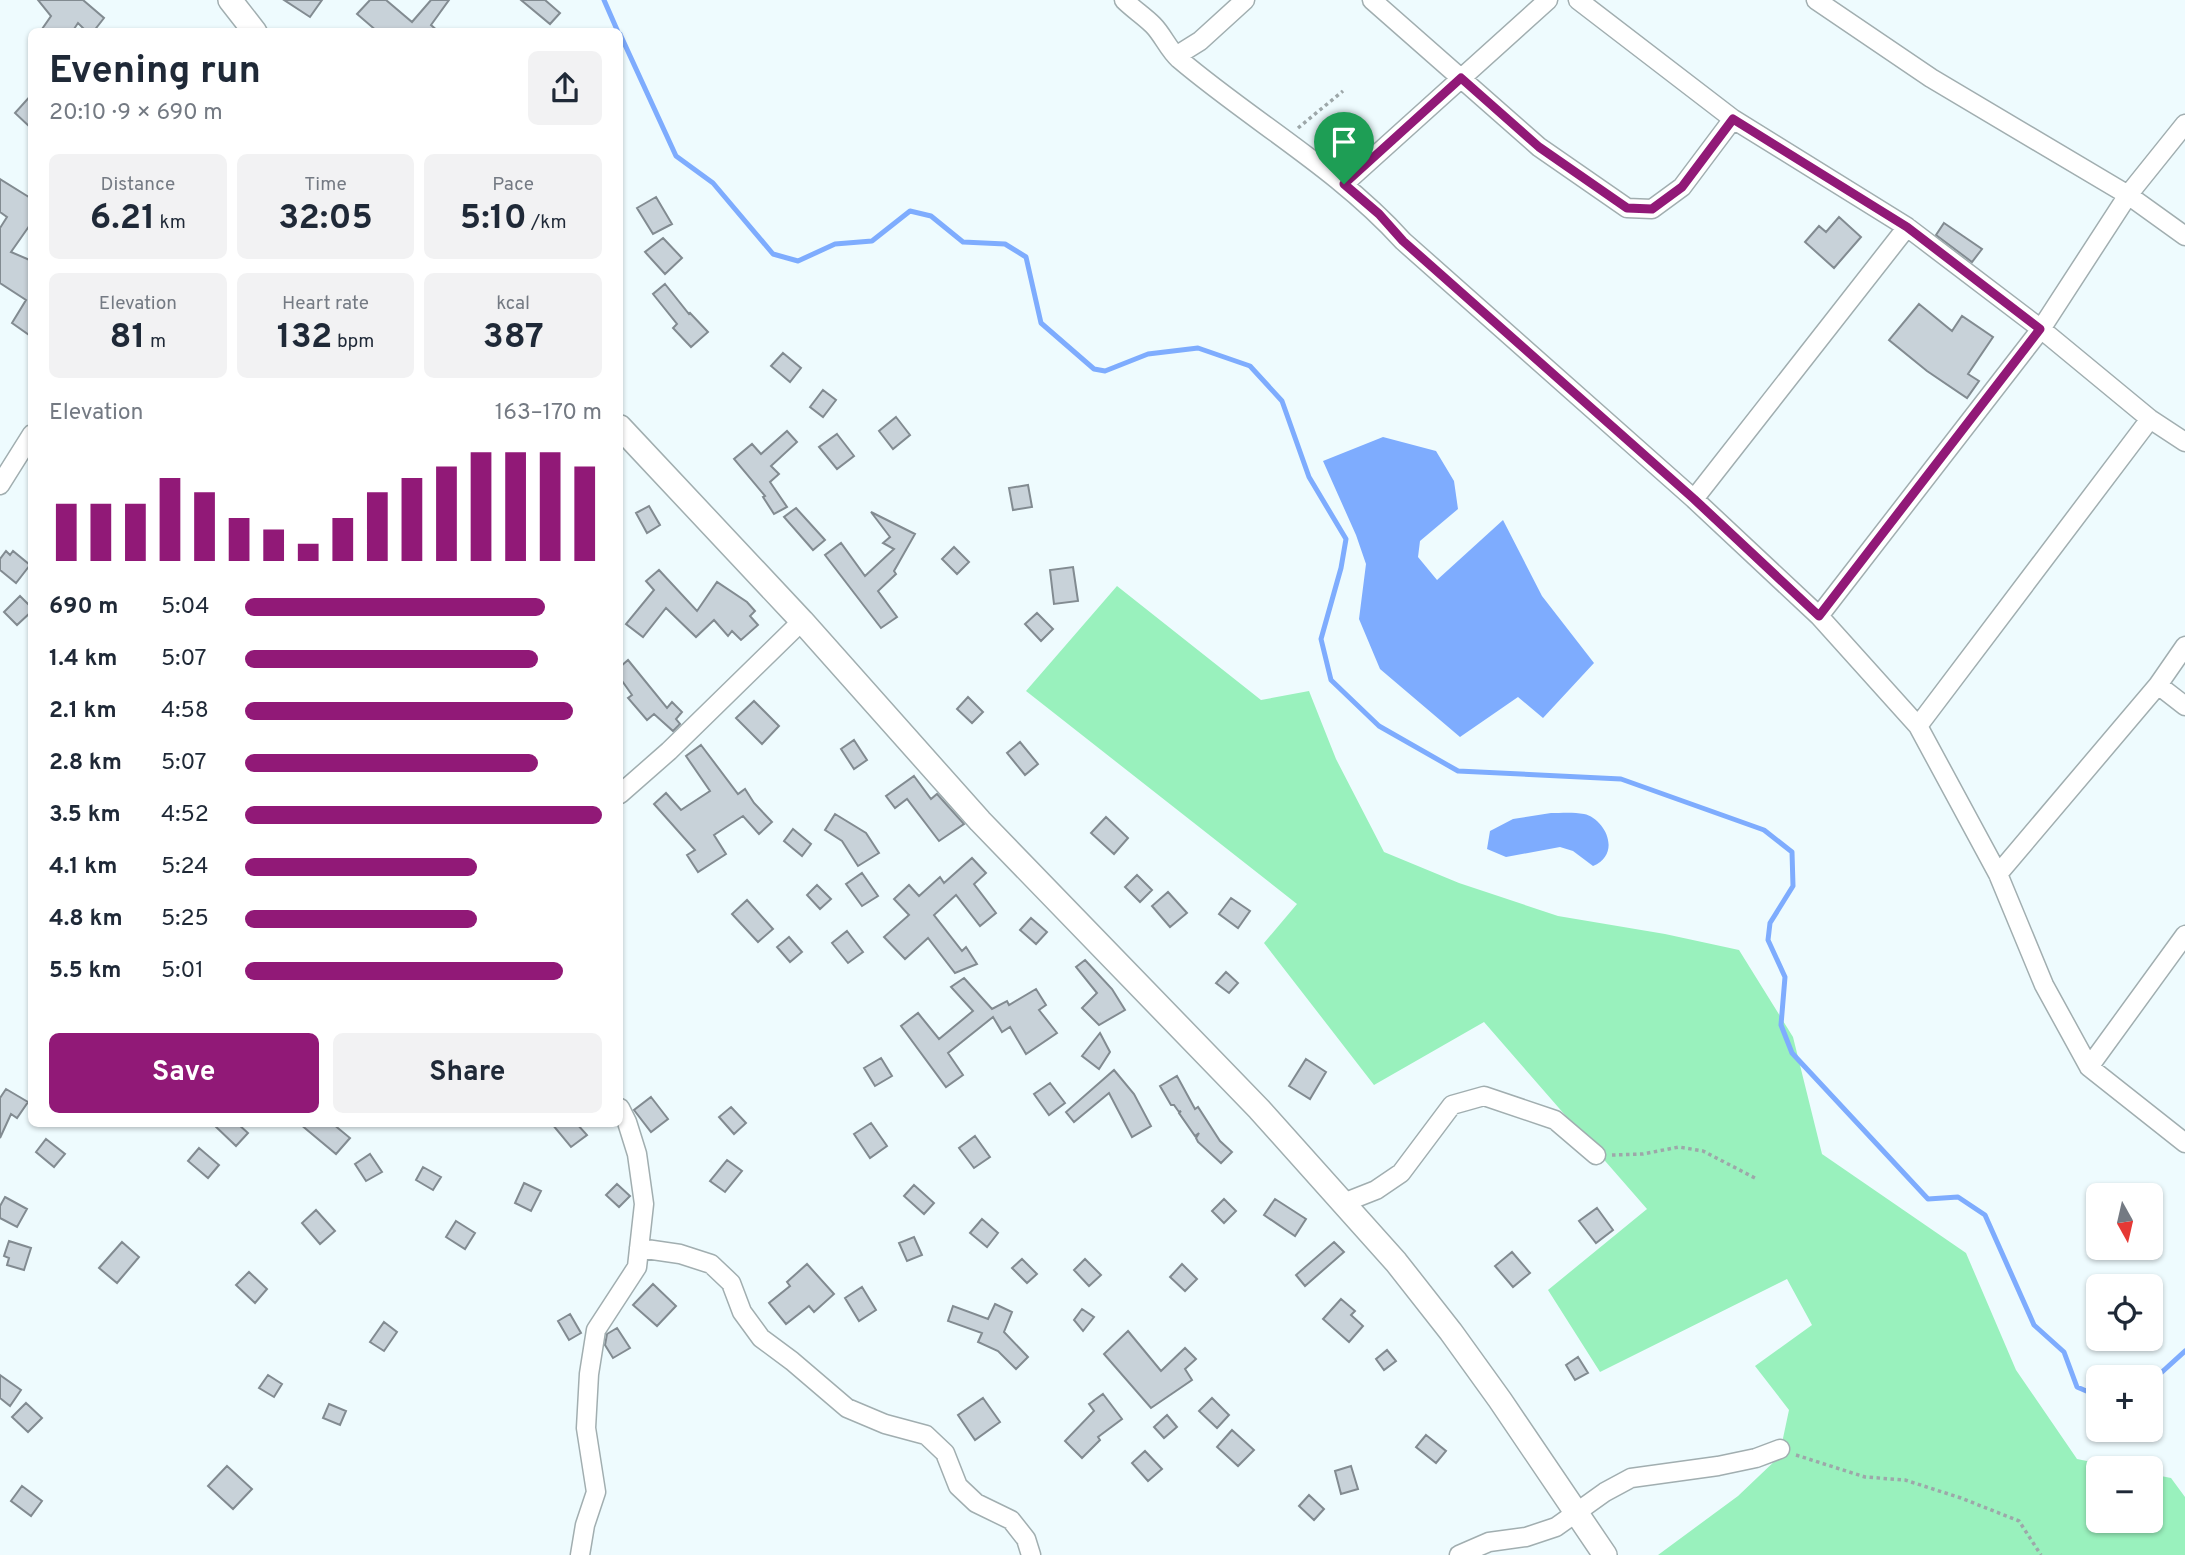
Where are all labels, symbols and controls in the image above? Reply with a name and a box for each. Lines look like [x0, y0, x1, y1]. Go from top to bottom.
text: Evening run [49, 48, 261, 97]
button: share [528, 51, 602, 125]
text: 20:10 · 9 × 690 m [49, 99, 223, 128]
pin [1314, 112, 1374, 184]
icon: arrive [1325, 123, 1363, 161]
text: Distance [101, 173, 175, 197]
text: Time [304, 173, 347, 197]
text: Pace [492, 173, 534, 197]
text: 6.21 [90, 197, 155, 241]
text: 32:05 [278, 197, 373, 241]
text: 5:10 [460, 197, 527, 241]
text: km [155, 211, 186, 235]
text: /km [527, 211, 567, 235]
text: Elevation [99, 292, 177, 316]
text: Heart rate [282, 292, 369, 316]
text: kcal [496, 292, 530, 316]
text: 81 [110, 316, 146, 360]
text: 132 [277, 316, 332, 360]
text: 387 [483, 316, 544, 360]
text: m [146, 330, 166, 354]
text: bpm [332, 330, 374, 354]
text: Elevation [49, 399, 144, 428]
text: 163–170 m [495, 399, 602, 428]
text: 690 m [49, 593, 118, 622]
text: 5:04 [161, 593, 210, 622]
text: 1.4 km [49, 645, 117, 674]
text: 5:07 [161, 645, 207, 674]
text: 2.1 km [49, 697, 117, 726]
text: 4:58 [161, 697, 209, 726]
text: 2.8 km [49, 749, 122, 778]
text: 5:07 [161, 749, 207, 778]
text: 3.5 km [49, 801, 121, 830]
text: 4:52 [161, 801, 209, 830]
text: 4.1 km [49, 853, 117, 882]
text: 5:24 [161, 853, 209, 882]
text: 4.8 km [49, 905, 123, 934]
text: 5:25 [161, 905, 209, 934]
text: 5.5 km [49, 957, 122, 986]
text: 5:01 [161, 957, 204, 986]
button: Save [49, 1033, 319, 1113]
button: Share [333, 1033, 602, 1113]
north arrow [2086, 1183, 2163, 1260]
map controls [2086, 1183, 2163, 1533]
button: locate [2086, 1274, 2163, 1351]
button: + [2086, 1365, 2163, 1442]
button: − [2086, 1456, 2163, 1533]

